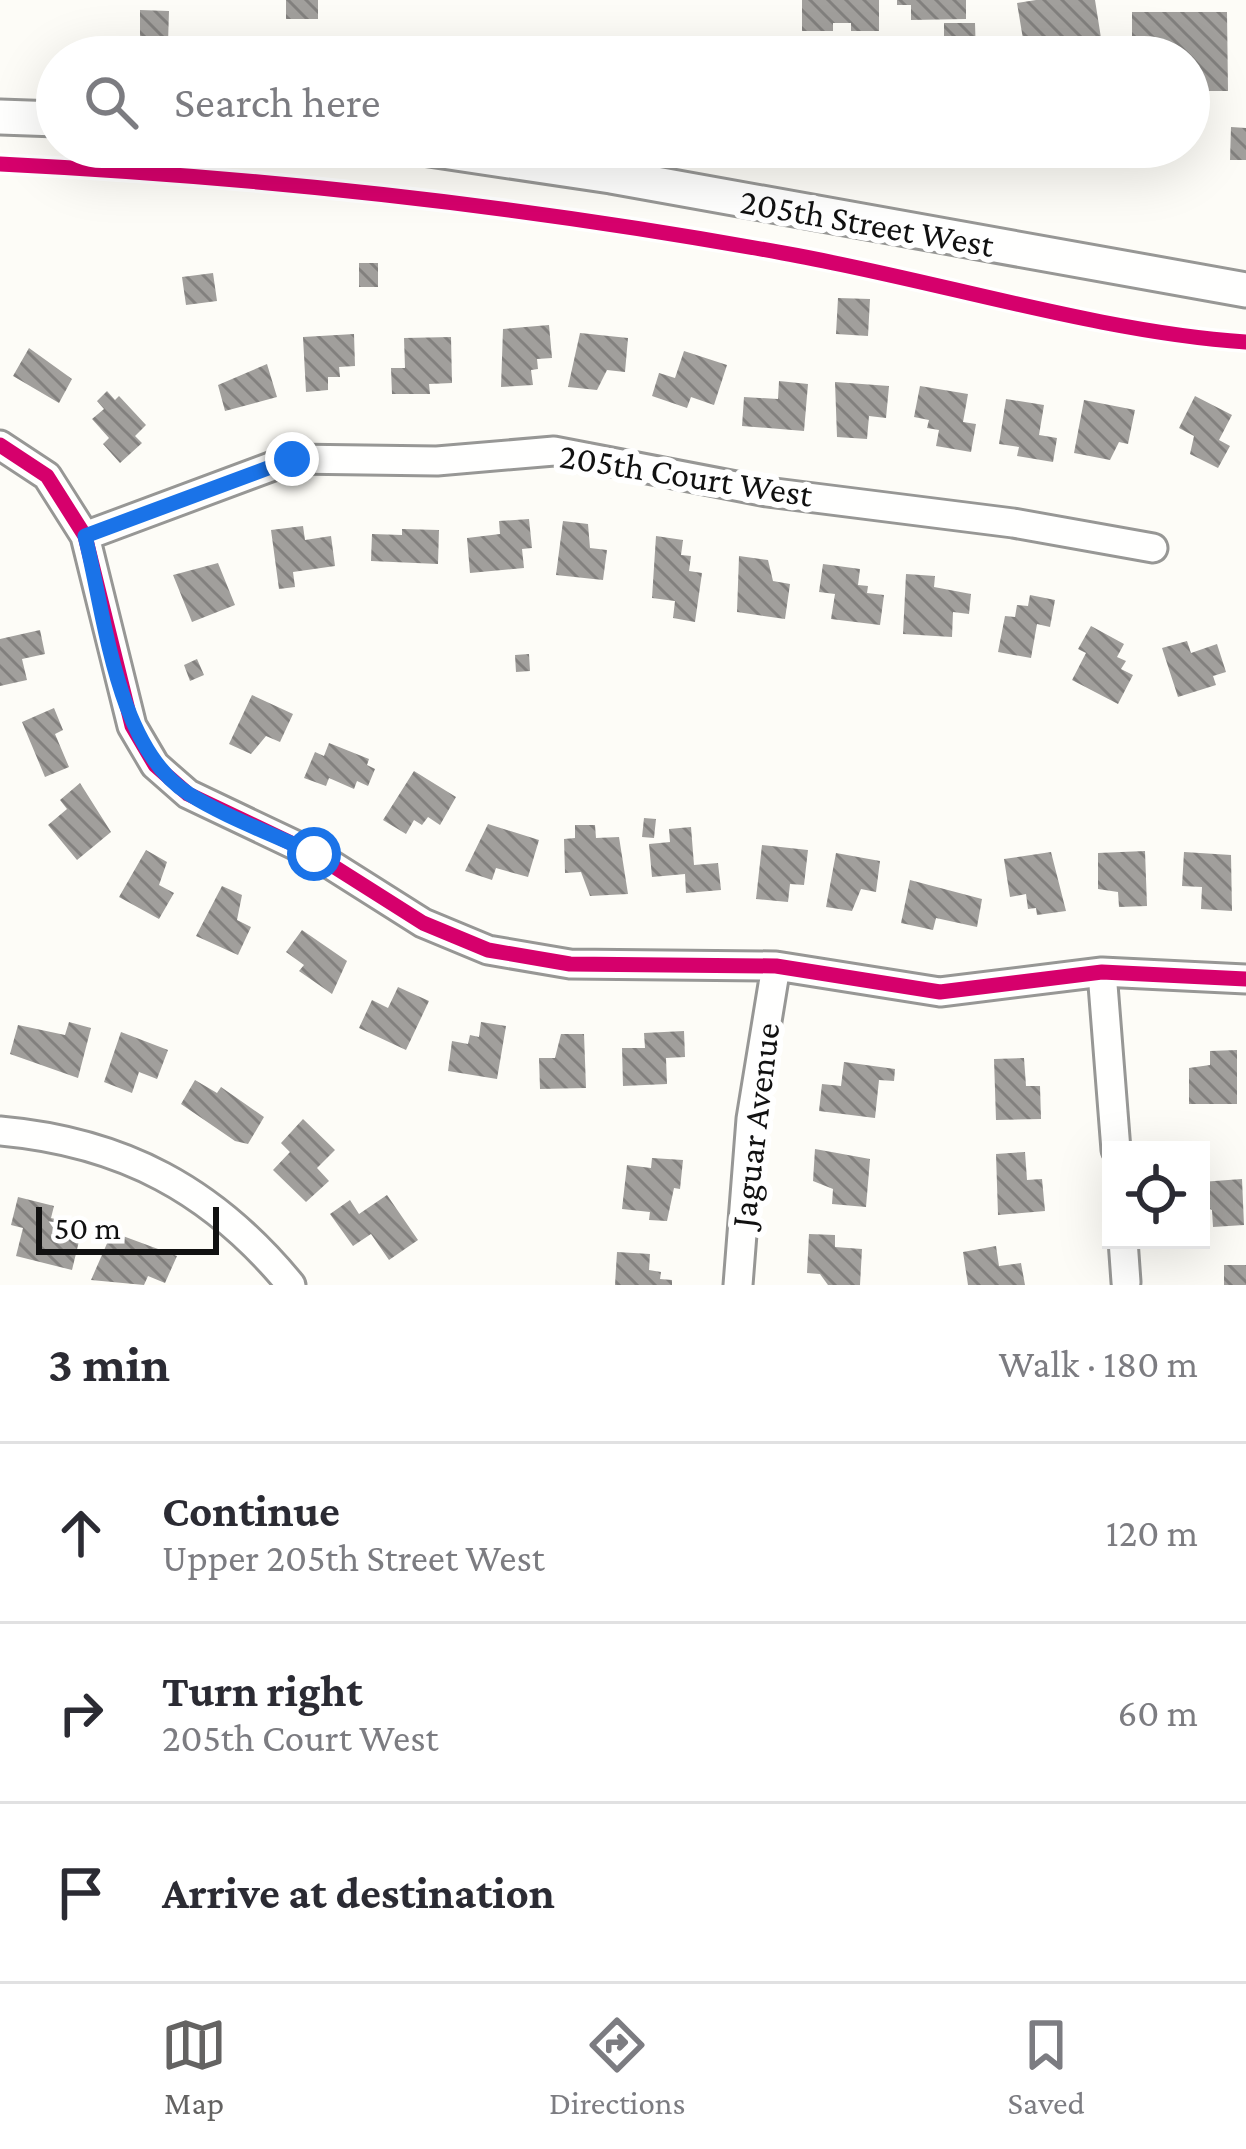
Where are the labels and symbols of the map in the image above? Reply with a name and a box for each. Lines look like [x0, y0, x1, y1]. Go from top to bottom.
street label: 205th Street West [737, 181, 998, 265]
route end [265, 432, 319, 486]
street label: 205th Court West [557, 435, 816, 515]
route start [287, 827, 341, 881]
street label: Jaguar Avenue [722, 1020, 787, 1233]
scale bar [36, 1201, 219, 1254]

